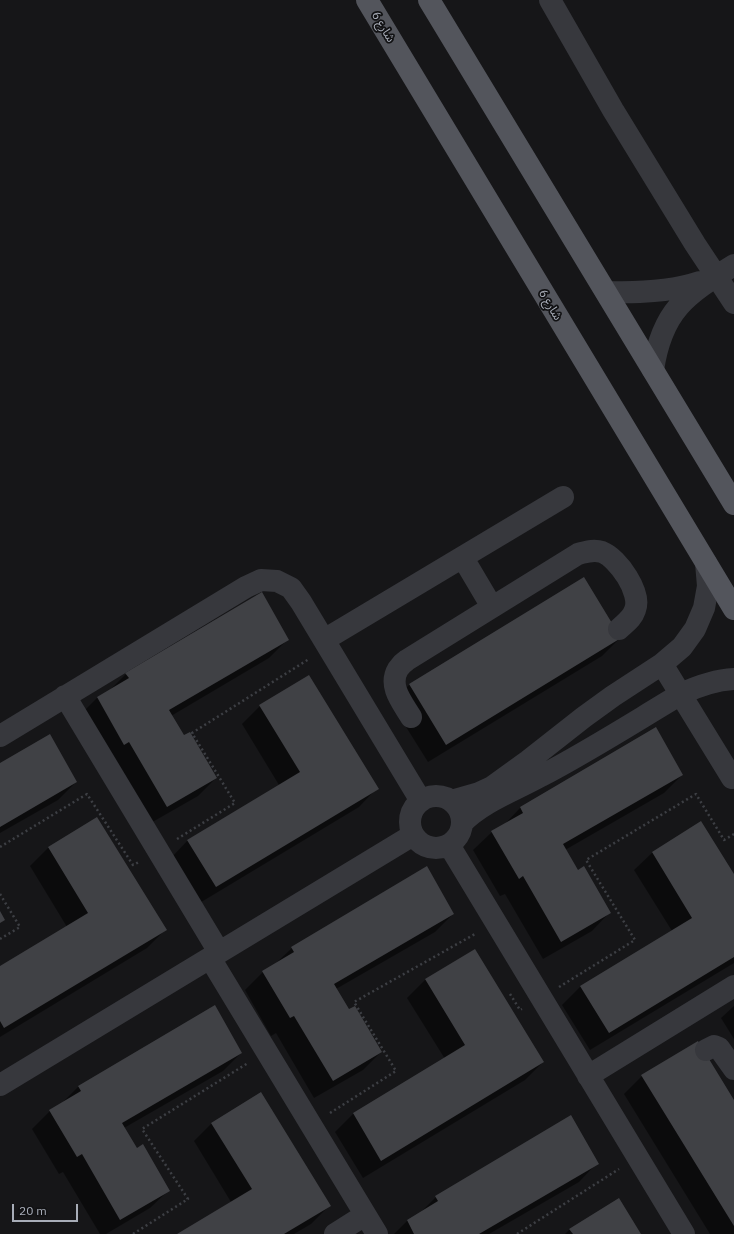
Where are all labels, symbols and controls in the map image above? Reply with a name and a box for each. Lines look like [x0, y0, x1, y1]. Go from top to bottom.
street label: شارع 6 [368, 9, 398, 45]
street label: شارع 6 [535, 287, 565, 323]
scale bar [14, 1196, 80, 1222]
text: 20 m [19, 1203, 47, 1218]

